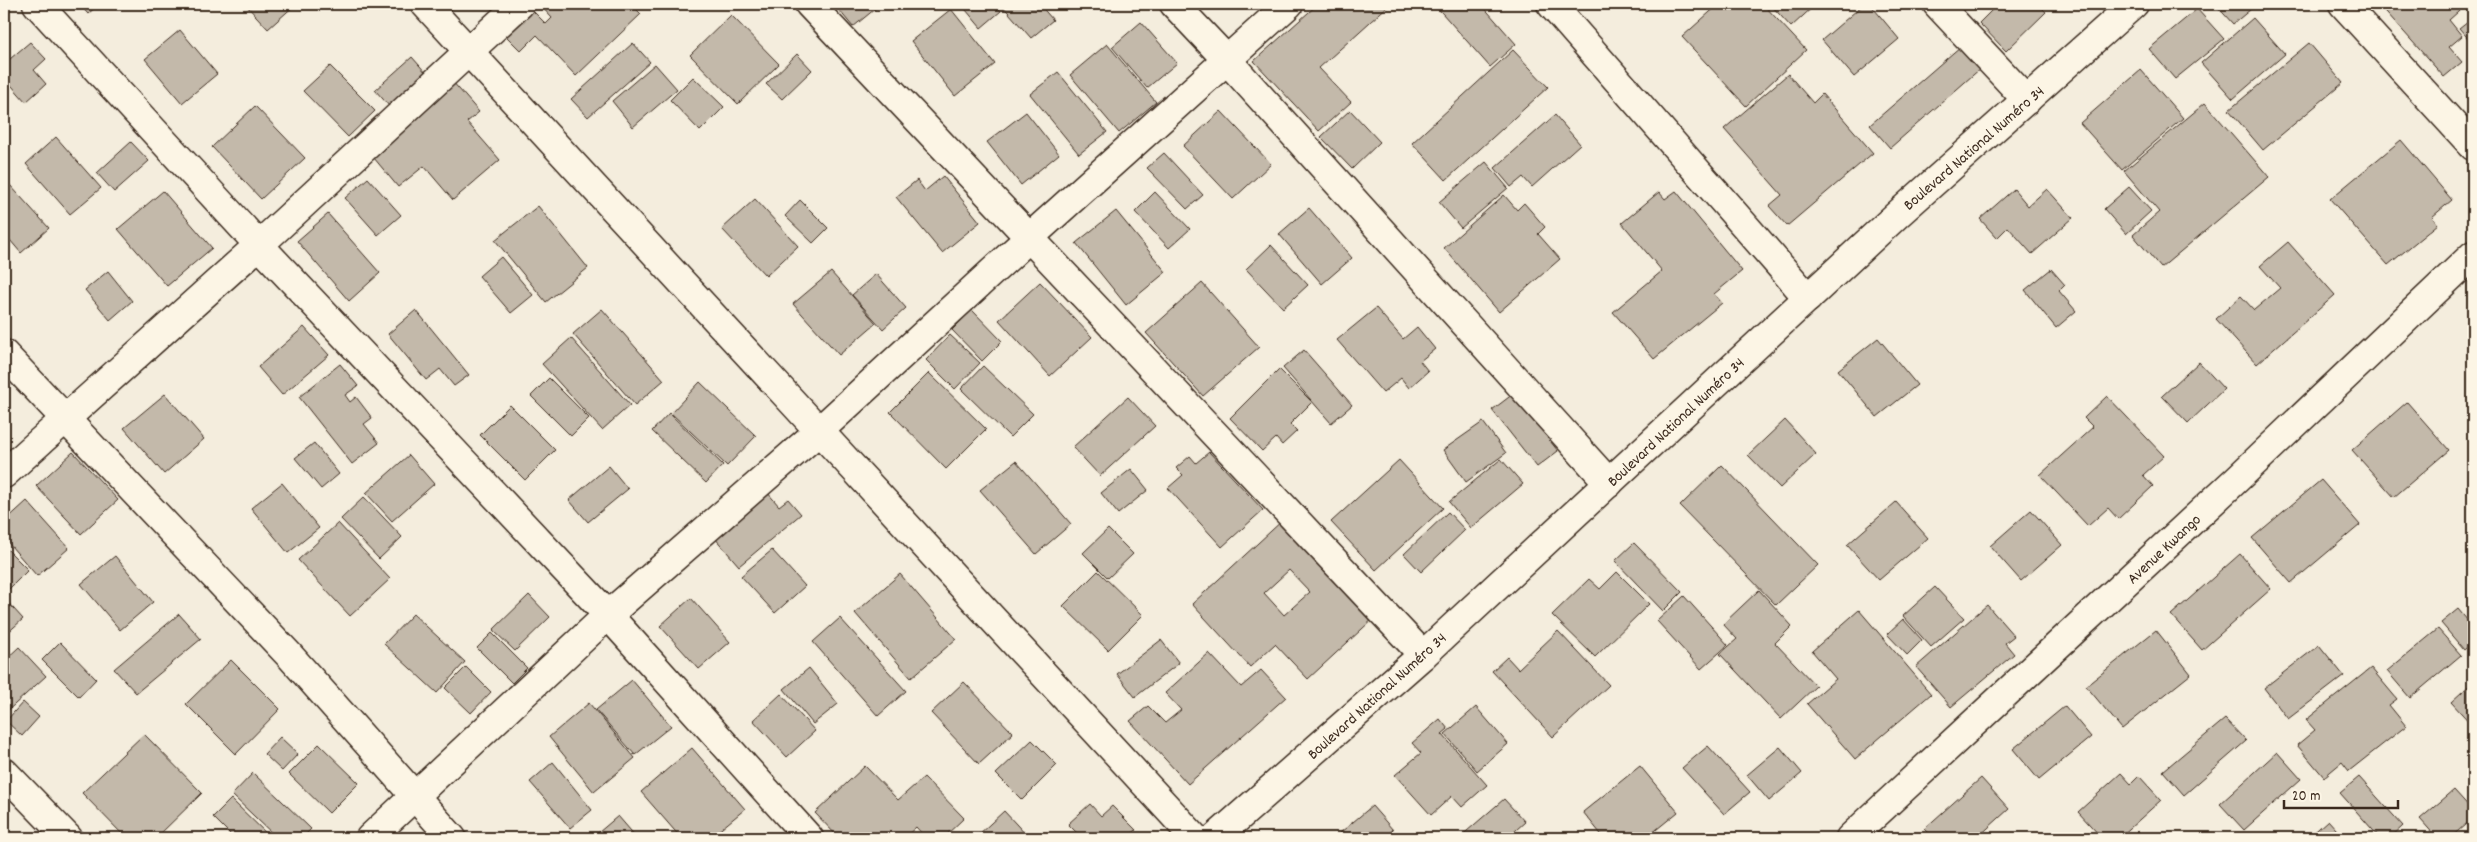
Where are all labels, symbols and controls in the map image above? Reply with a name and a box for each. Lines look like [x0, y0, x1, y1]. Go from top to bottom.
street label: Boulevard National Numéro 34 [1899, 81, 2050, 217]
street label: Boulevard National Numéro 34 [1603, 353, 1751, 493]
street label: Avenue Kwango [2122, 509, 2207, 590]
street label: Boulevard National Numéro 34 [1303, 628, 1452, 766]
scale bar [2284, 777, 2398, 809]
text: 20 m [2292, 786, 2320, 808]

